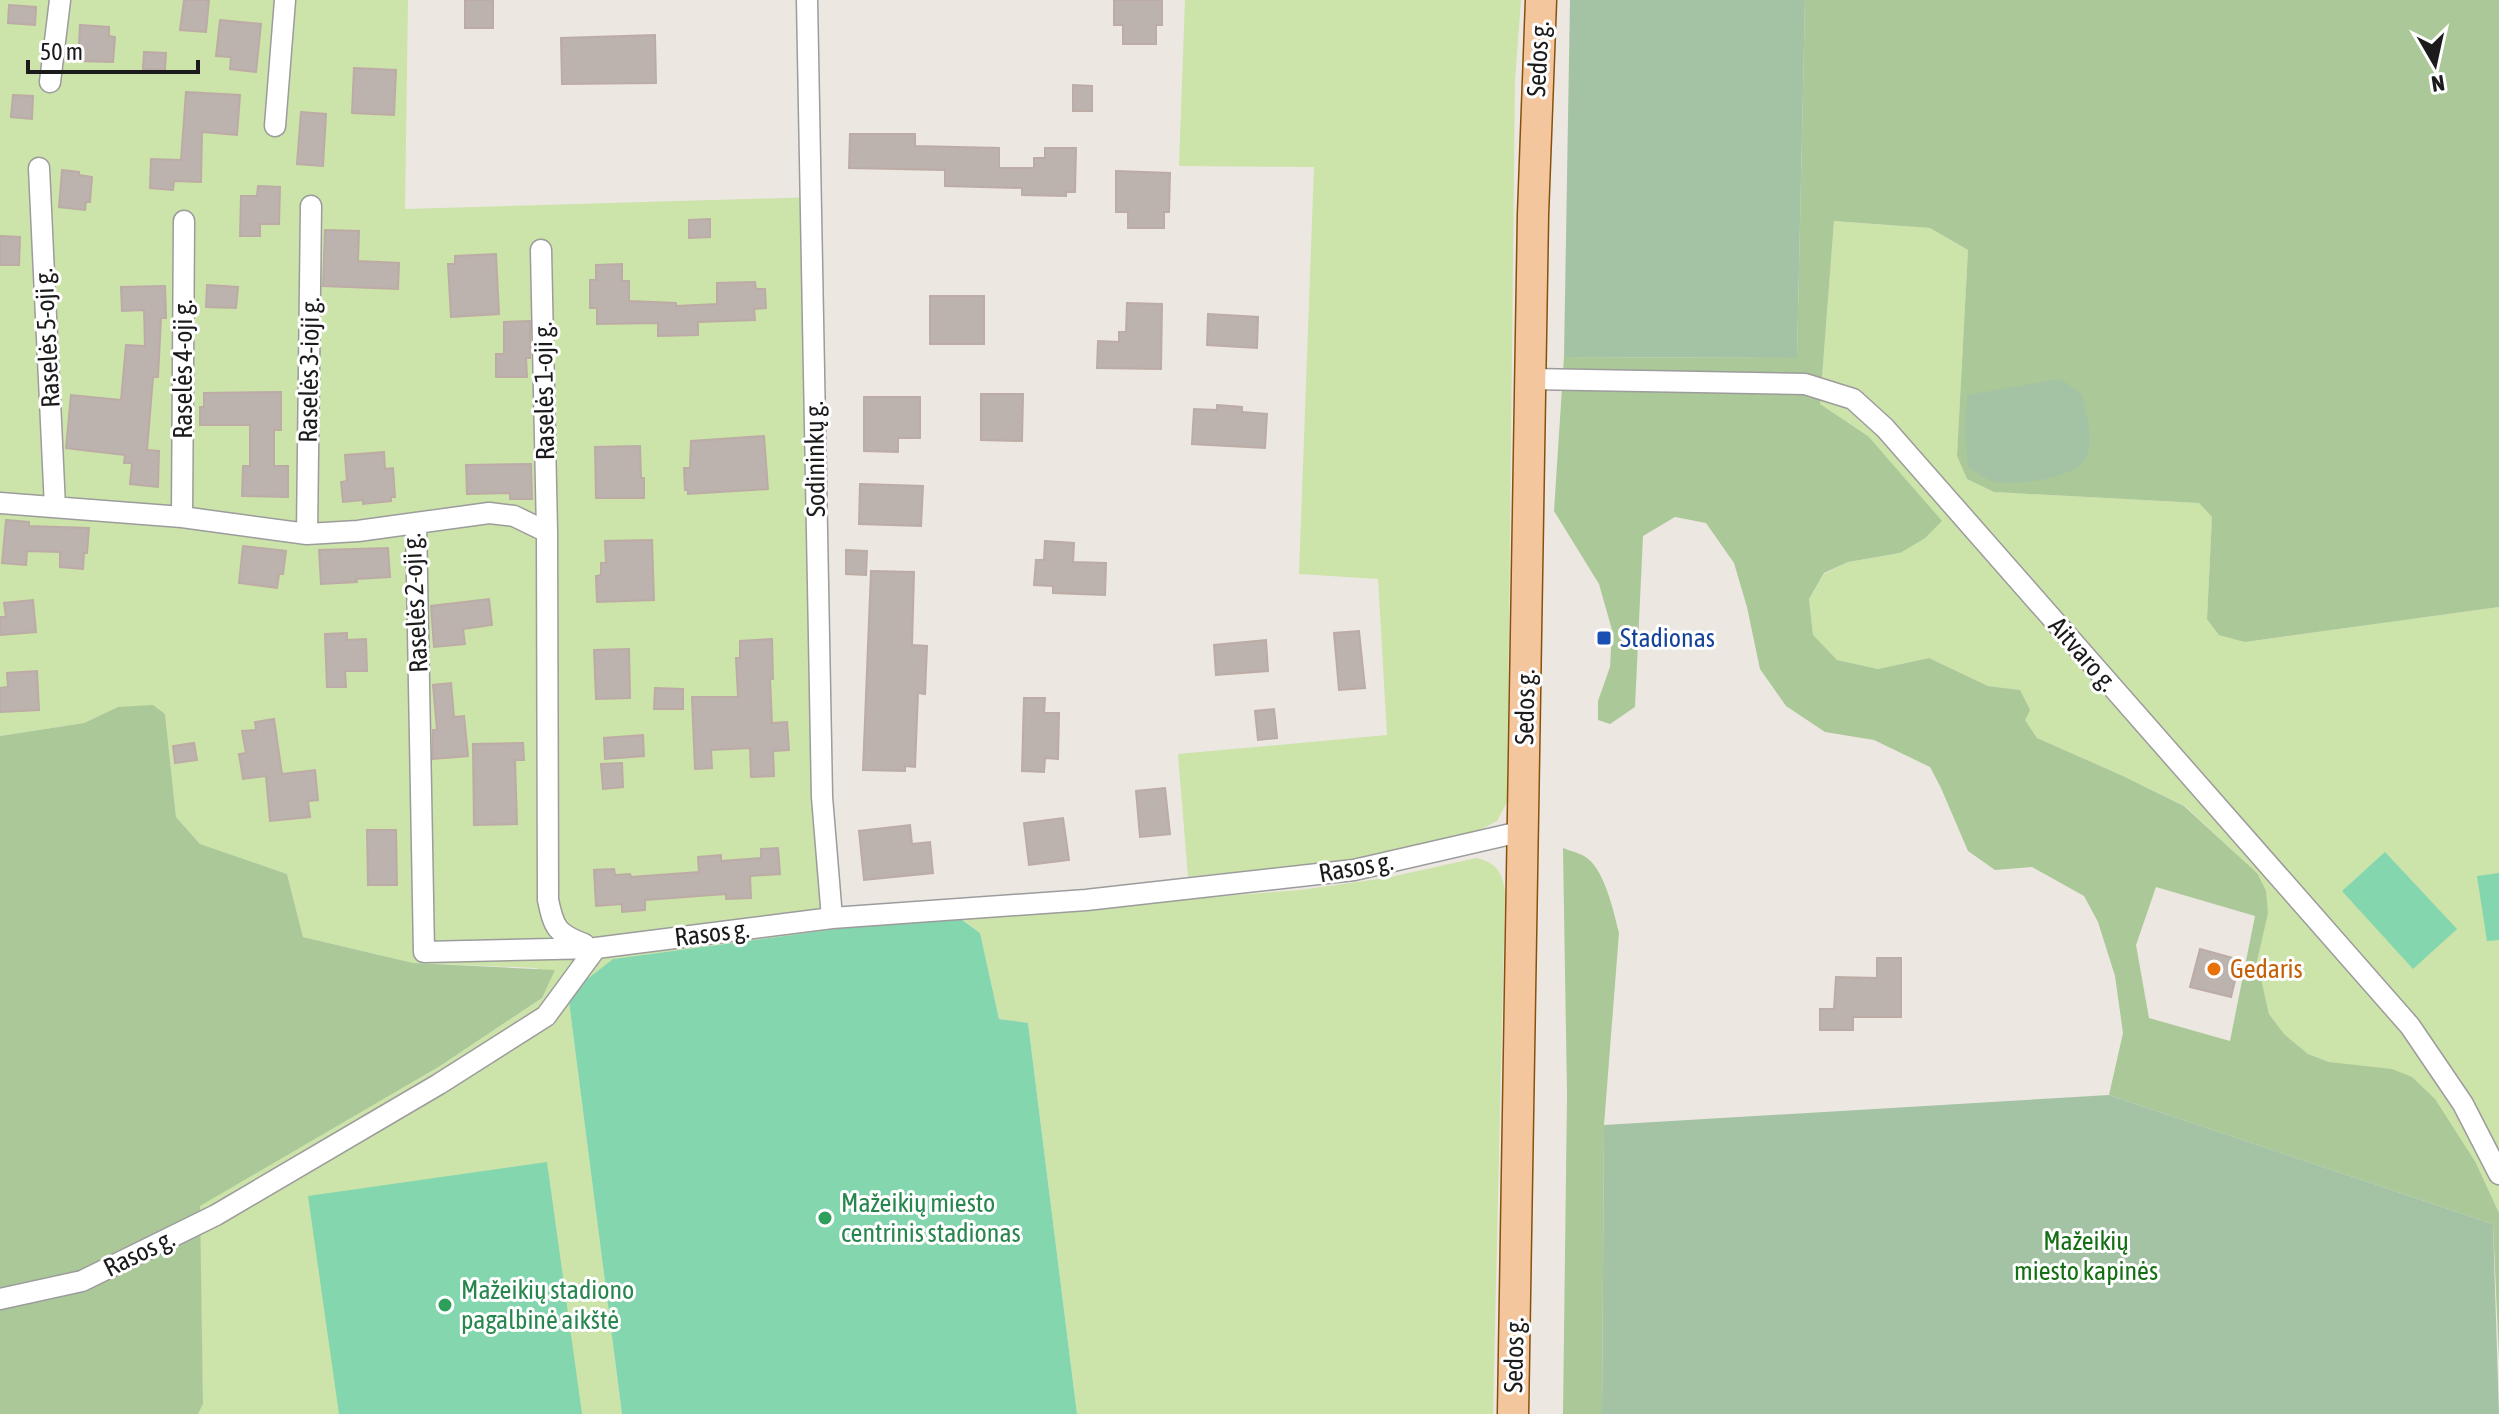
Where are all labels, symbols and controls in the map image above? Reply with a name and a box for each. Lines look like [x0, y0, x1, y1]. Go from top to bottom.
street label: Sedos g. [1521, 20, 1555, 98]
scale bar [28, 24, 198, 74]
north arrow [2395, 24, 2475, 104]
text: 50 m [40, 38, 83, 65]
text: N [2430, 70, 2447, 98]
street label: Raselės 5-oji g. [28, 268, 66, 408]
street label: Raselės 3-ioji g. [293, 297, 325, 443]
street label: Raselės 4-oji g. [168, 299, 198, 439]
street label: Raselės 1-oji g. [528, 322, 560, 460]
street label: Sodininkų g. [799, 401, 831, 517]
street label: Raselės 2-oji g. [396, 533, 434, 673]
street label: Aitvaro g. [2043, 611, 2123, 697]
place label: Stadionas [1620, 623, 1715, 653]
marker: Stadionas [1595, 629, 1613, 647]
street label: Sedos g. [1509, 669, 1541, 745]
street label: Rasos g. [1316, 846, 1396, 888]
street label: Rasos g. [673, 914, 751, 952]
place label: Gedaris [2230, 954, 2303, 984]
marker: Gedaris [2205, 960, 2223, 978]
place label: Mažeikių miesto centrinis stadionas [841, 1188, 1021, 1248]
marker: Mažeikių miesto centrinis stadionas [816, 1209, 834, 1227]
street label: Rasos g. [99, 1223, 179, 1283]
park label: Mažeikių miesto kapinės [2014, 1226, 2158, 1286]
place label: Mažeikių stadiono pagalbinė aikštė [461, 1275, 634, 1335]
marker: Mažeikių stadiono pagalbinė aikštė [436, 1296, 454, 1314]
street label: Sedos g. [1498, 1317, 1530, 1393]

